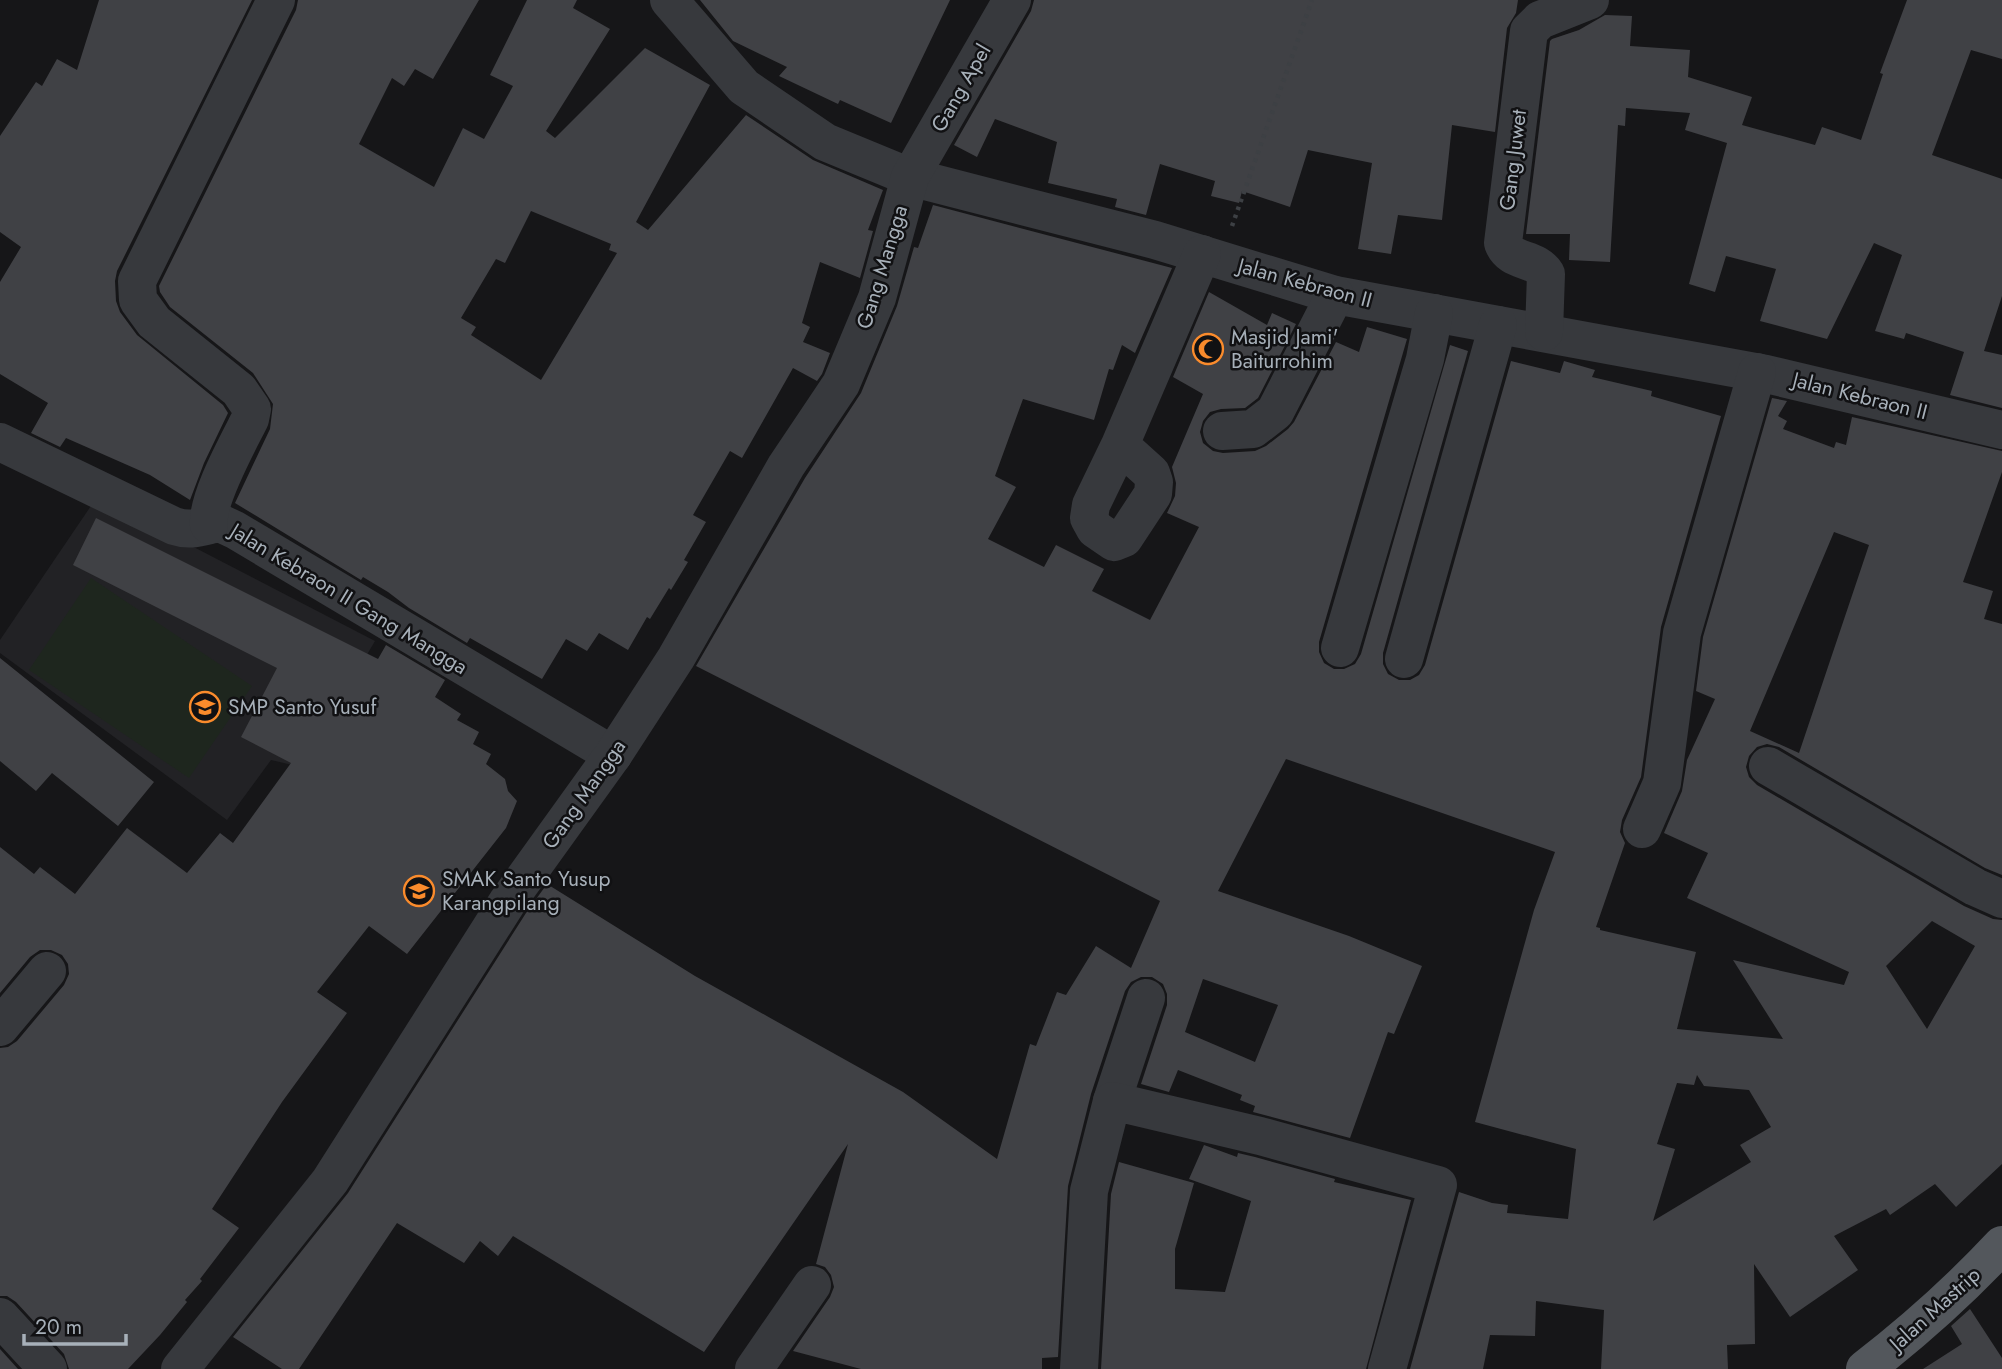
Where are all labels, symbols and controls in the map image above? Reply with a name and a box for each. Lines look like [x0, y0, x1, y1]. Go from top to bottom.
street label: Gang Apel [924, 38, 998, 138]
street label: Gang Juwet [1492, 108, 1534, 212]
street label: Gang Mangga [849, 201, 915, 333]
street label: Jalan Kebraon II [1232, 250, 1375, 315]
place label: Masjid Jami' Baiturrohim [1231, 322, 1339, 376]
mosque icon: Masjid Jami' Baiturrohim [1191, 332, 1225, 366]
street label: Jalan Kebraon II [1787, 364, 1930, 427]
street label: Jalan Kebraon II Gang Mangga [222, 515, 473, 682]
school or university icon: SMP Santo Yusuf [188, 690, 222, 724]
place label: SMP Santo Yusuf [228, 692, 377, 722]
street label: Gang Mangga [535, 733, 633, 855]
place label: SMAK Santo Yusup Karangpilang [442, 864, 611, 918]
school or university icon: SMAK Santo Yusup Karangpilang [402, 874, 436, 908]
street label: Jalan Mastrip [1881, 1260, 1987, 1360]
scale bar [24, 1302, 126, 1346]
text: 20 m [35, 1312, 82, 1342]

